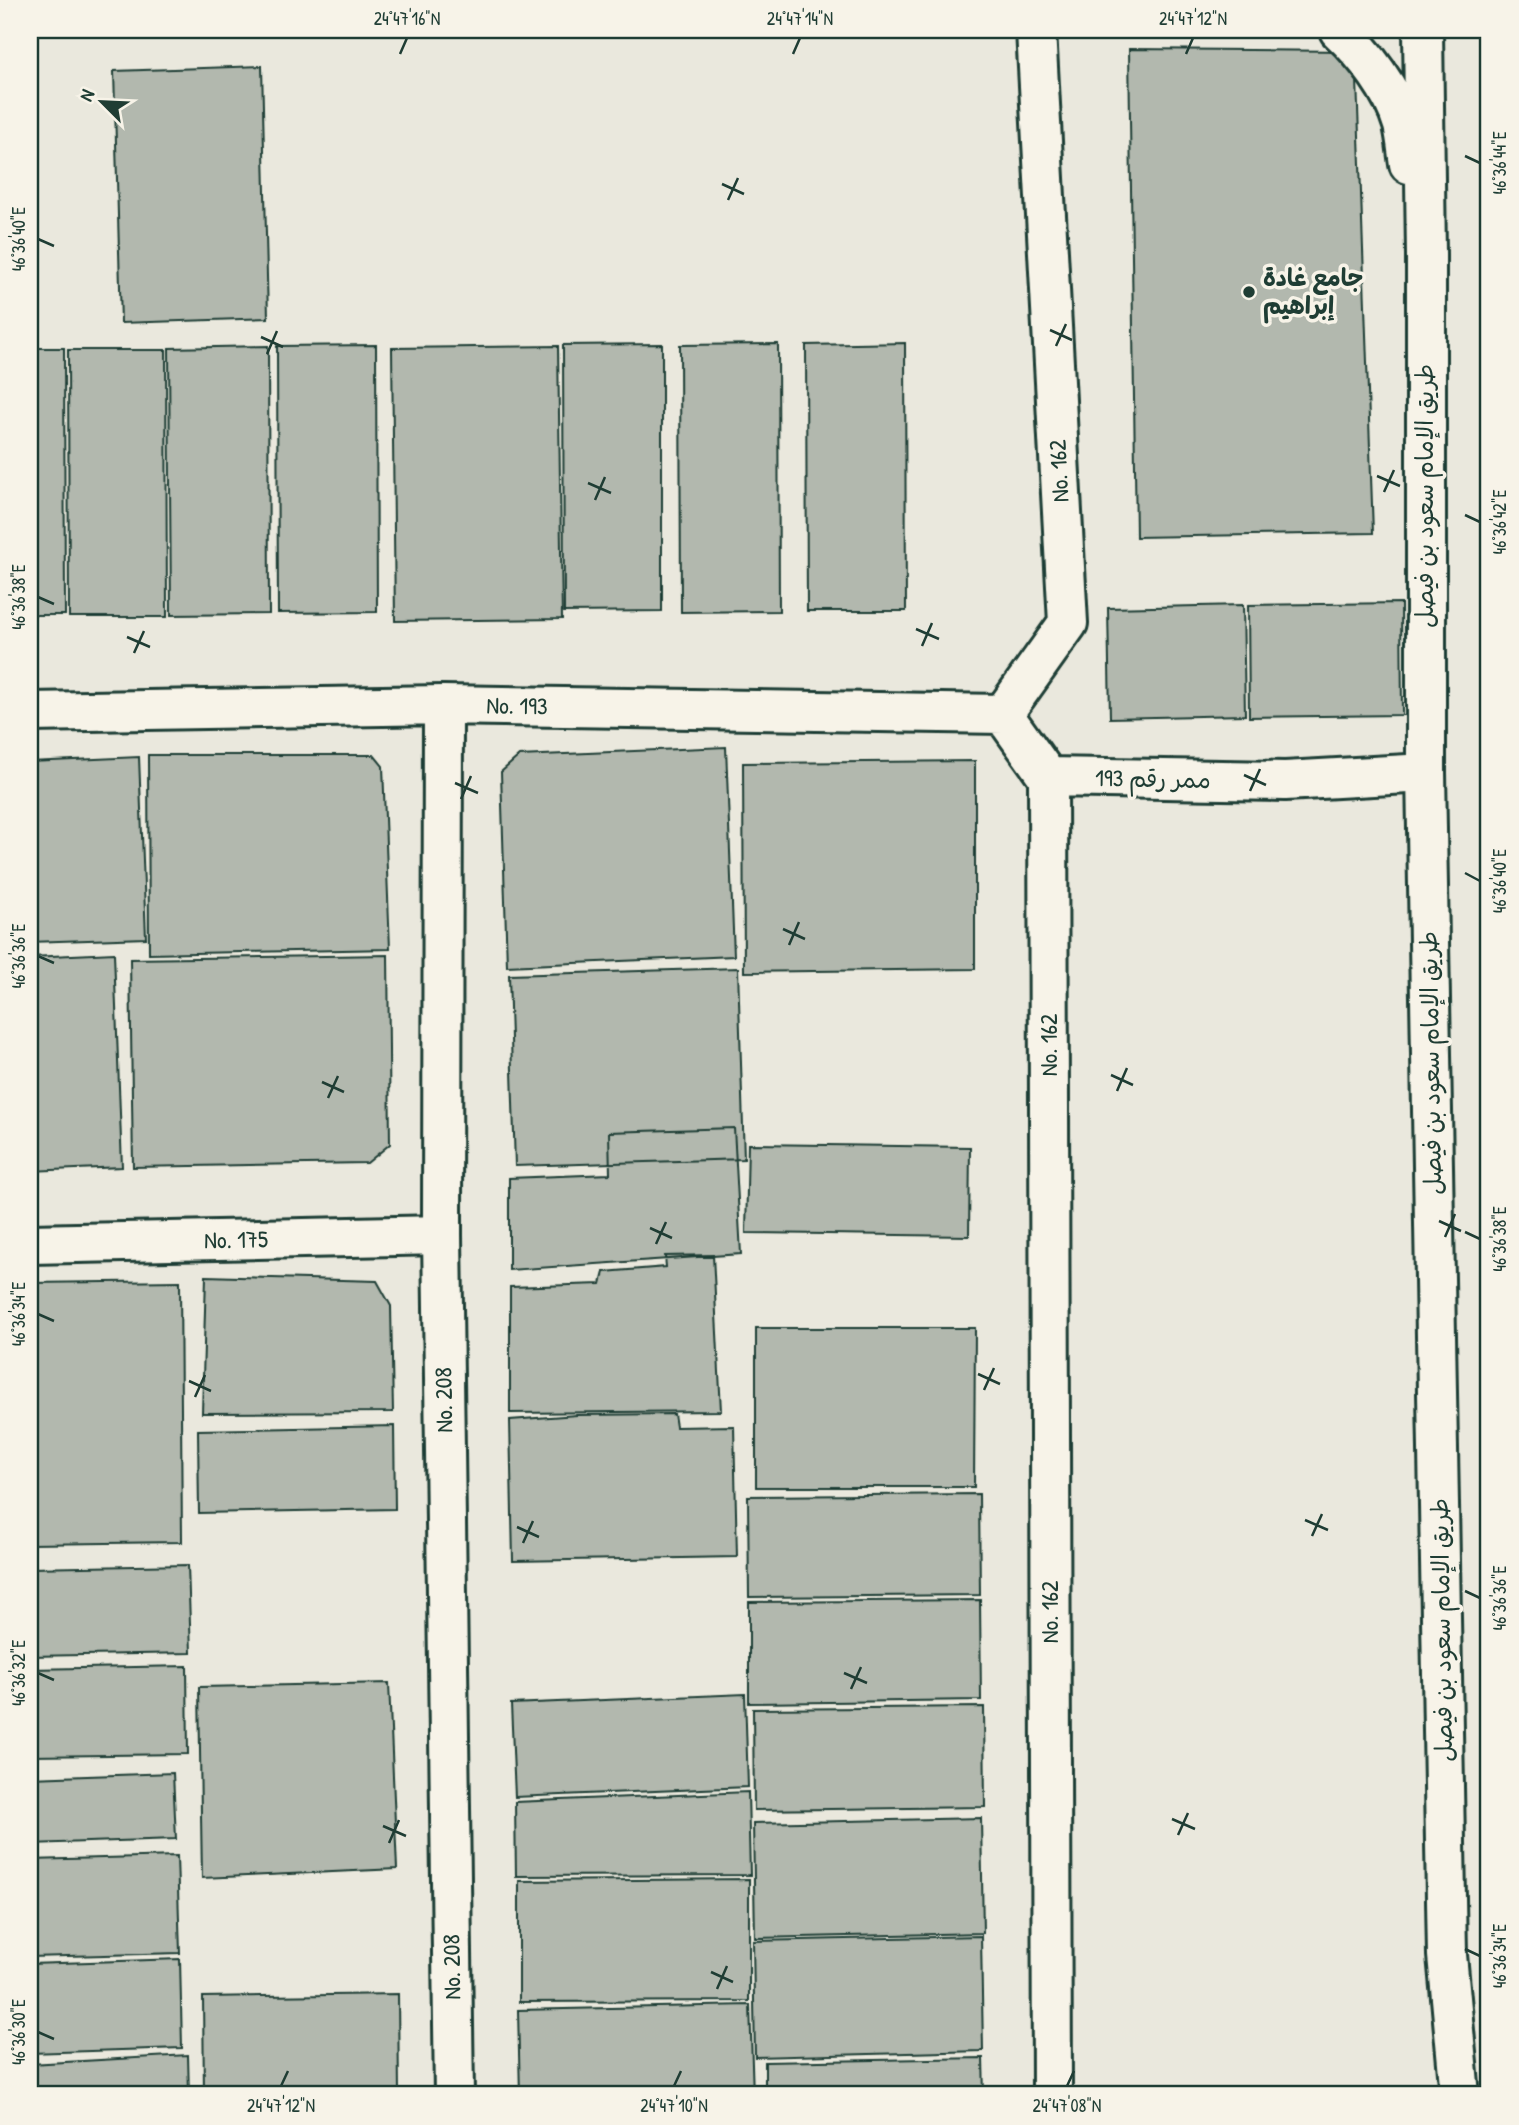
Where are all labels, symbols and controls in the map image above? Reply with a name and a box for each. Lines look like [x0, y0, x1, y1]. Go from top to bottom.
text: 24°47'16"N [374, 6, 440, 31]
text: 24°47'14"N [767, 6, 833, 31]
text: 24°47'12"N [1159, 6, 1227, 31]
north arrow [66, 66, 136, 136]
text: N [73, 85, 100, 105]
text: 46°36'44"E [1487, 131, 1512, 195]
text: 46°36'40"E [6, 207, 31, 271]
place label: جامع غادة إبراهيم [1263, 261, 1363, 324]
marker: جامع غادة إبراهيم [1241, 284, 1257, 300]
street label: طريق الإمام سعود بن فيصل [1408, 364, 1443, 628]
street label: No. 162 [1040, 439, 1076, 503]
text: 46°36'42"E [1487, 490, 1512, 554]
text: 46°36'38"E [6, 564, 31, 630]
street label: No. 193 [486, 688, 548, 722]
street label: ممر رقم 193 [1095, 761, 1211, 798]
text: 46°36'40"E [1487, 849, 1512, 913]
text: 46°36'36"E [6, 923, 31, 988]
street label: طريق الإمام سعود بن فيصل [1412, 931, 1451, 1195]
street label: No. 162 [1032, 1014, 1064, 1076]
text: 46°36'38"E [1487, 1206, 1512, 1272]
street label: No. 175 [204, 1222, 268, 1256]
text: 46°36'34"E [6, 1282, 31, 1346]
street label: No. 208 [426, 1367, 460, 1433]
street label: طريق الإمام سعود بن فيصل [1423, 1498, 1462, 1762]
text: 46°36'36"E [1487, 1565, 1512, 1630]
street label: No. 162 [1033, 1581, 1065, 1643]
text: 46°36'32"E [6, 1640, 31, 1706]
text: 46°36'34"E [1487, 1924, 1512, 1988]
street label: No. 208 [434, 1934, 468, 2000]
text: 46°36'30"E [6, 1999, 31, 2065]
text: 24°47'12"N [247, 2093, 315, 2118]
text: 24°47'10"N [640, 2093, 708, 2118]
text: 24°47'08"N [1033, 2093, 1101, 2118]

